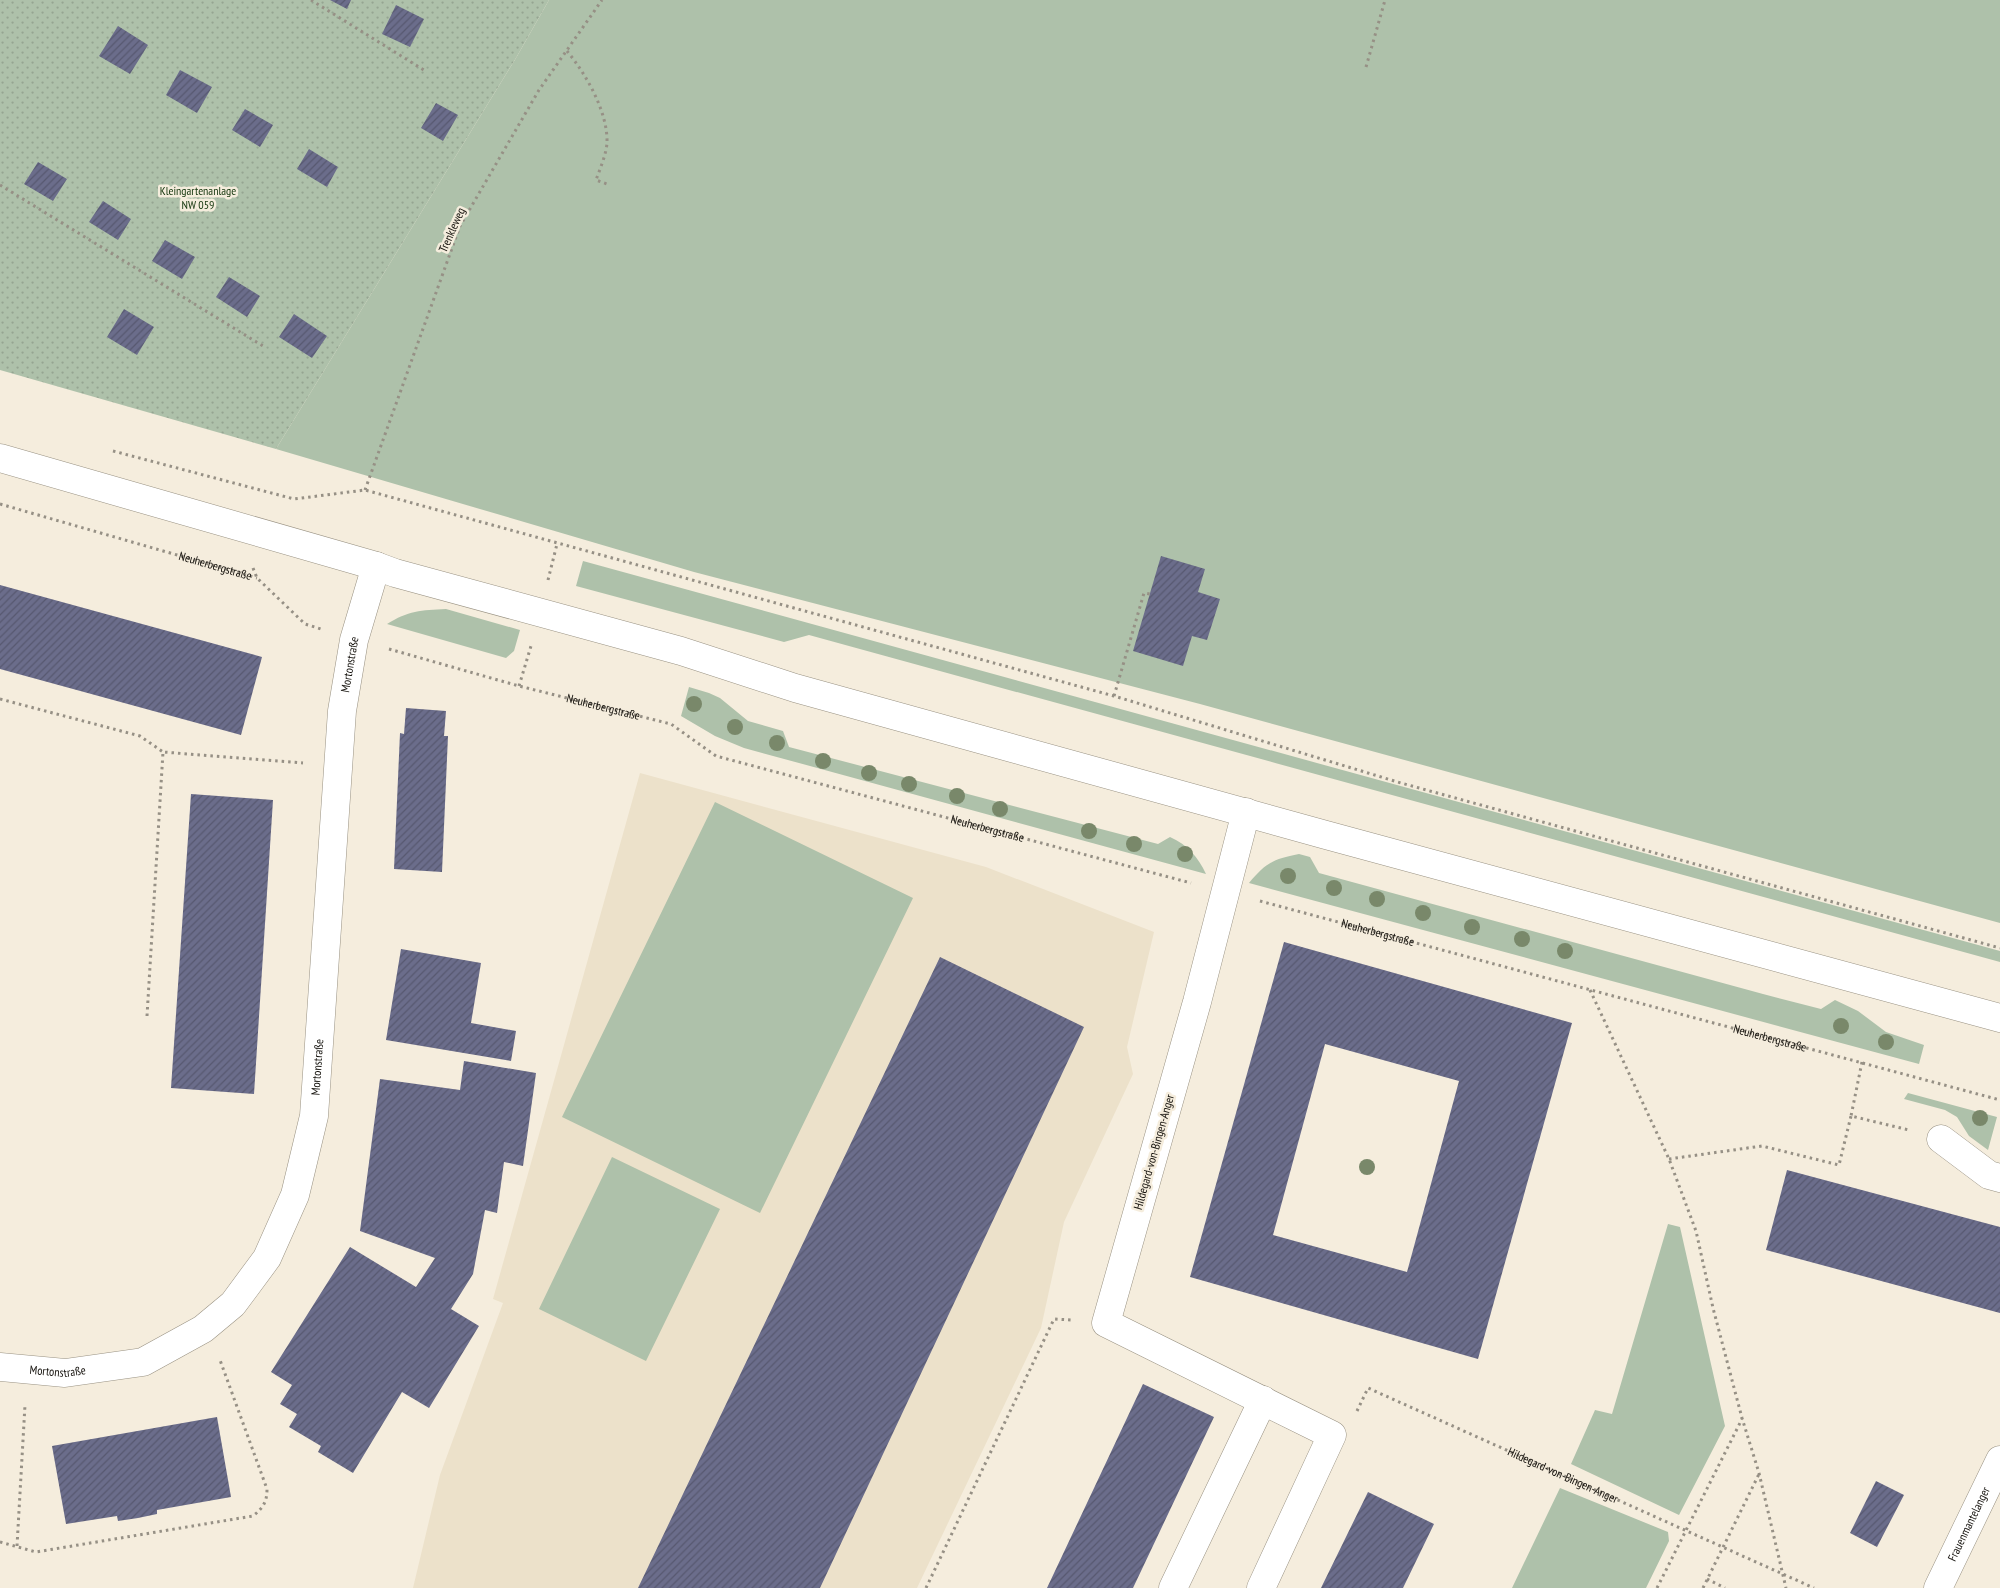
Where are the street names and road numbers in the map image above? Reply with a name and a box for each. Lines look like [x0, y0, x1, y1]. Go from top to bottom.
street label: Trenkleweg [435, 205, 468, 254]
street label: Neuherbergstraße [177, 548, 254, 583]
street label: Mortonstraße [337, 635, 362, 694]
street label: Neuherbergstraße [565, 690, 642, 723]
street label: Neuherbergstraße [949, 811, 1026, 845]
street label: Neuherbergstraße [1340, 915, 1416, 949]
street label: Neuherbergstraße [1732, 1021, 1808, 1055]
street label: Mortonstraße [307, 1038, 326, 1096]
street label: Hildegard-von-Bingen-Anger [1130, 1092, 1177, 1211]
street label: Mortonstraße [29, 1362, 87, 1380]
street label: Hildegard-von-Bingen-Anger [1505, 1444, 1621, 1506]
street label: Frauenmantelanger [1944, 1484, 1993, 1564]

